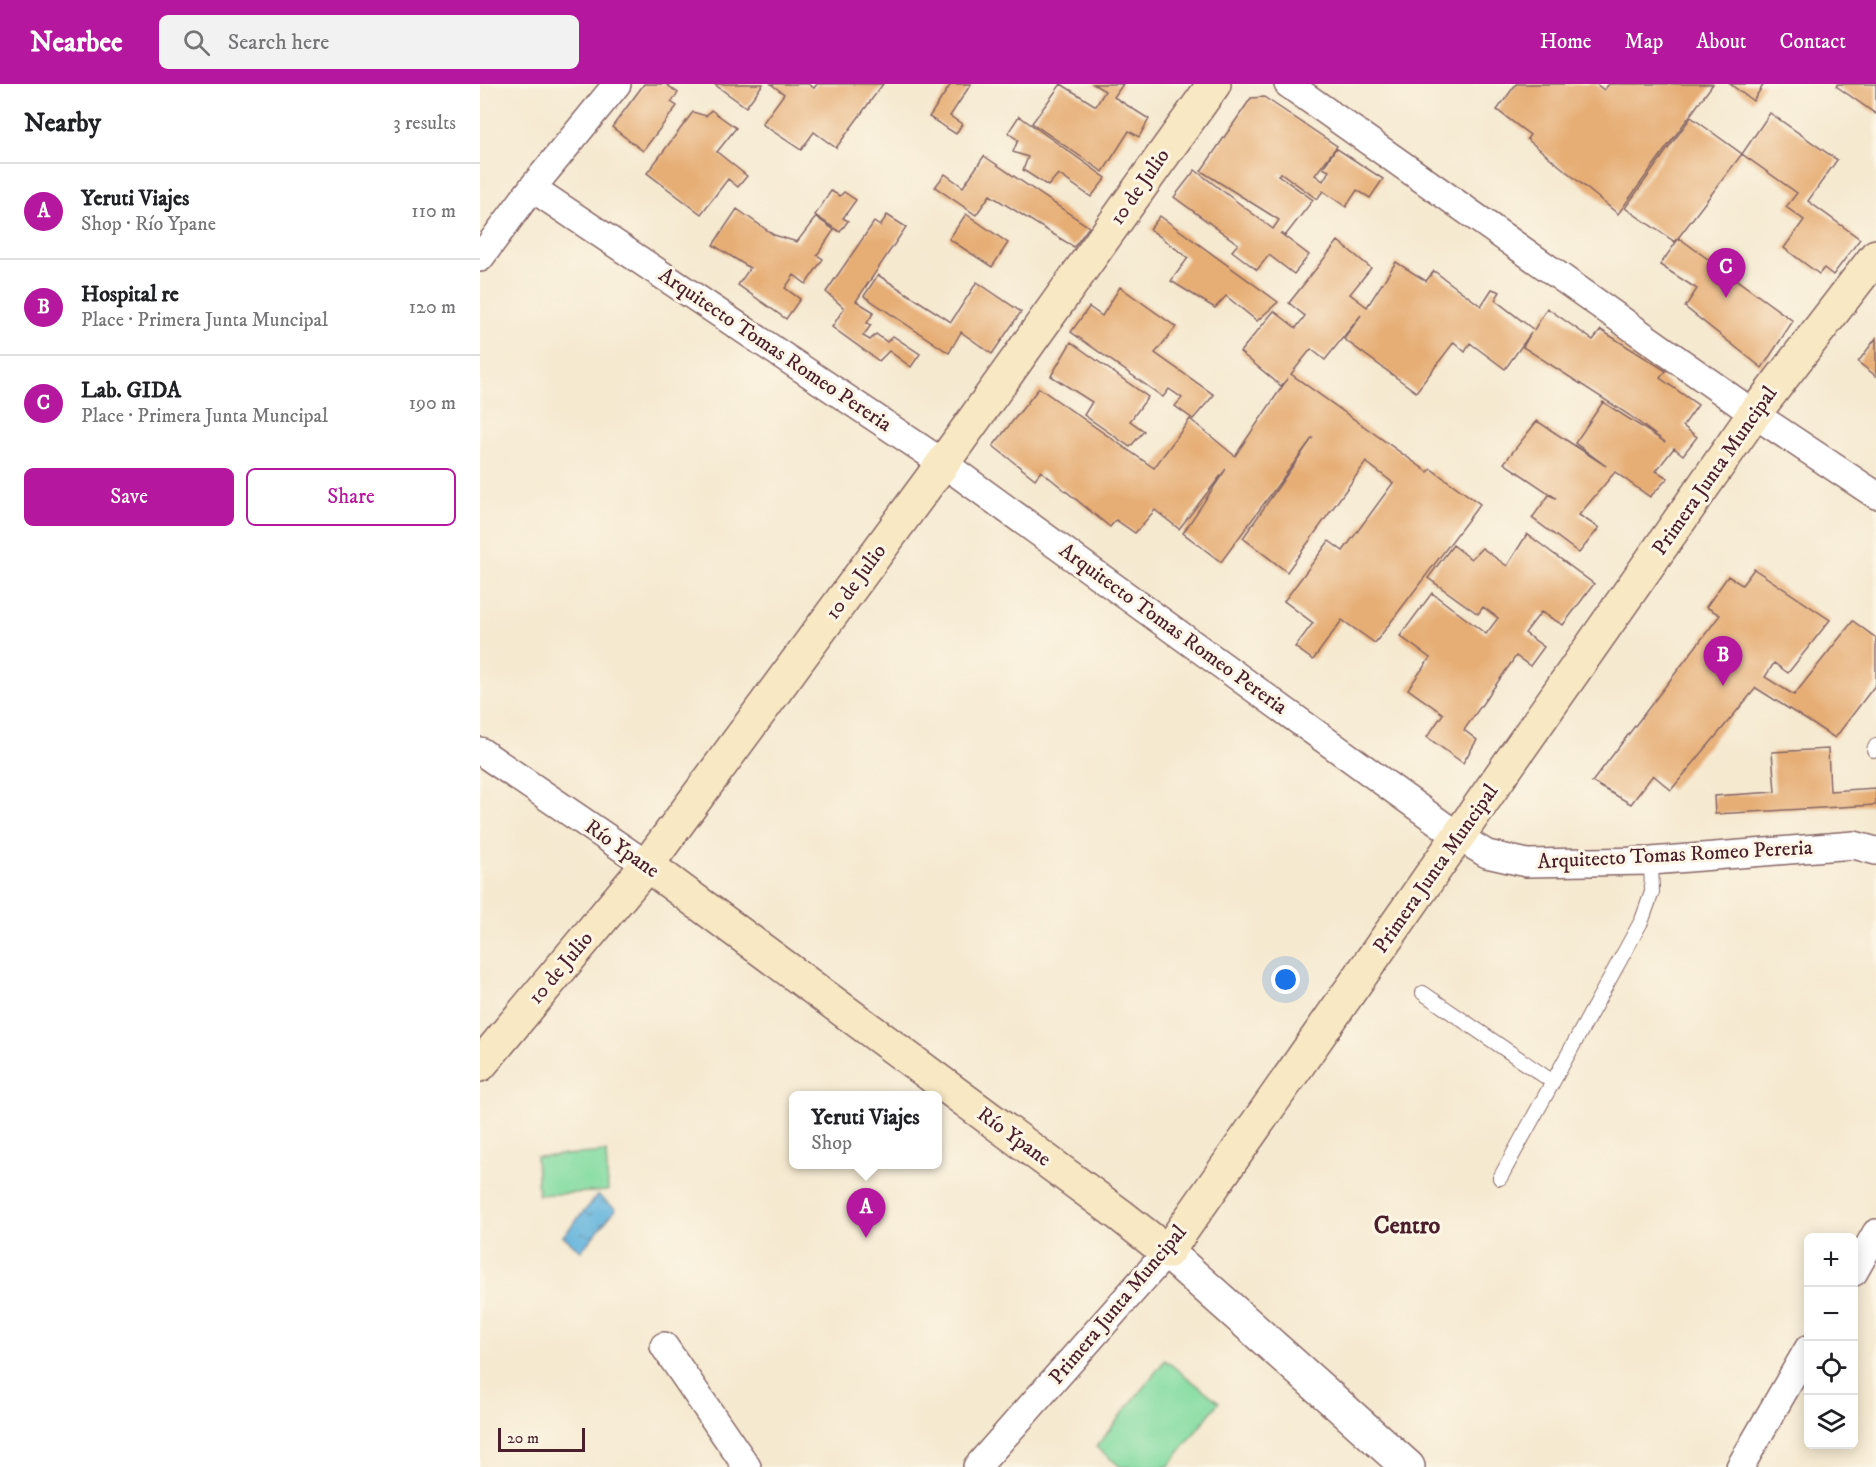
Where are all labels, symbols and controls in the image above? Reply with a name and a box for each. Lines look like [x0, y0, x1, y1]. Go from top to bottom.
search box [159, 15, 579, 69]
text: Nearbee [30, 25, 123, 60]
icon: search [180, 26, 213, 59]
text: Search here [228, 29, 329, 56]
text: Home [1540, 29, 1592, 55]
text: Map [1625, 29, 1663, 55]
text: About [1696, 29, 1747, 55]
text: Contact [1780, 29, 1846, 55]
text: Nearby [24, 107, 101, 140]
text: 3 results [393, 111, 456, 136]
street label: 10 de Julio [1104, 144, 1176, 230]
text: Yeruti Viajes [81, 185, 189, 212]
text: A [37, 199, 50, 224]
text: 110 m [411, 199, 456, 224]
text: Shop · Río Ypane [81, 212, 216, 237]
pin: C [1706, 248, 1746, 298]
street label: Arquitecto Tomas Romeo Pereria [654, 262, 897, 438]
text: Hospital re [81, 281, 179, 308]
text: B [37, 295, 50, 320]
text: 120 m [409, 295, 456, 320]
text: Place · Primera Junta Muncipal [81, 308, 328, 333]
text: Lab. GIDA [81, 377, 181, 404]
street label: Primera Junta Muncipal [1647, 381, 1783, 561]
text: C [37, 391, 50, 416]
text: 190 m [409, 391, 456, 416]
text: Place · Primera Junta Muncipal [81, 404, 328, 429]
button: Save [24, 468, 234, 526]
button: Share [246, 468, 456, 526]
street label: Arquitecto Tomas Romeo Pereria [1054, 538, 1292, 721]
street label: 10 de Julio [820, 539, 892, 625]
pin: B [1704, 636, 1742, 686]
street label: Primera Junta Muncipal [1368, 779, 1504, 959]
street label: Río Ypane [580, 814, 665, 884]
street label: Arquitecto Tomas Romeo Pereria [1537, 835, 1813, 875]
street label: 10 de Julio [523, 926, 599, 1010]
your location [1271, 965, 1300, 994]
popup [789, 1091, 942, 1169]
street label: Río Ypane [972, 1101, 1056, 1173]
text: Yeruti Viajes [811, 1104, 920, 1131]
text: Shop [811, 1131, 852, 1156]
pin: A [846, 1188, 886, 1238]
district label: Centro [1374, 1211, 1441, 1241]
street label: Primera Junta Muncipal [1044, 1219, 1193, 1390]
map controls [1804, 1233, 1858, 1449]
button: + [1804, 1233, 1858, 1287]
button: − [1804, 1287, 1858, 1341]
button: locate [1804, 1341, 1858, 1395]
button: layers [1804, 1395, 1858, 1449]
scale bar [498, 1425, 585, 1452]
text: 20 m [507, 1428, 539, 1448]

